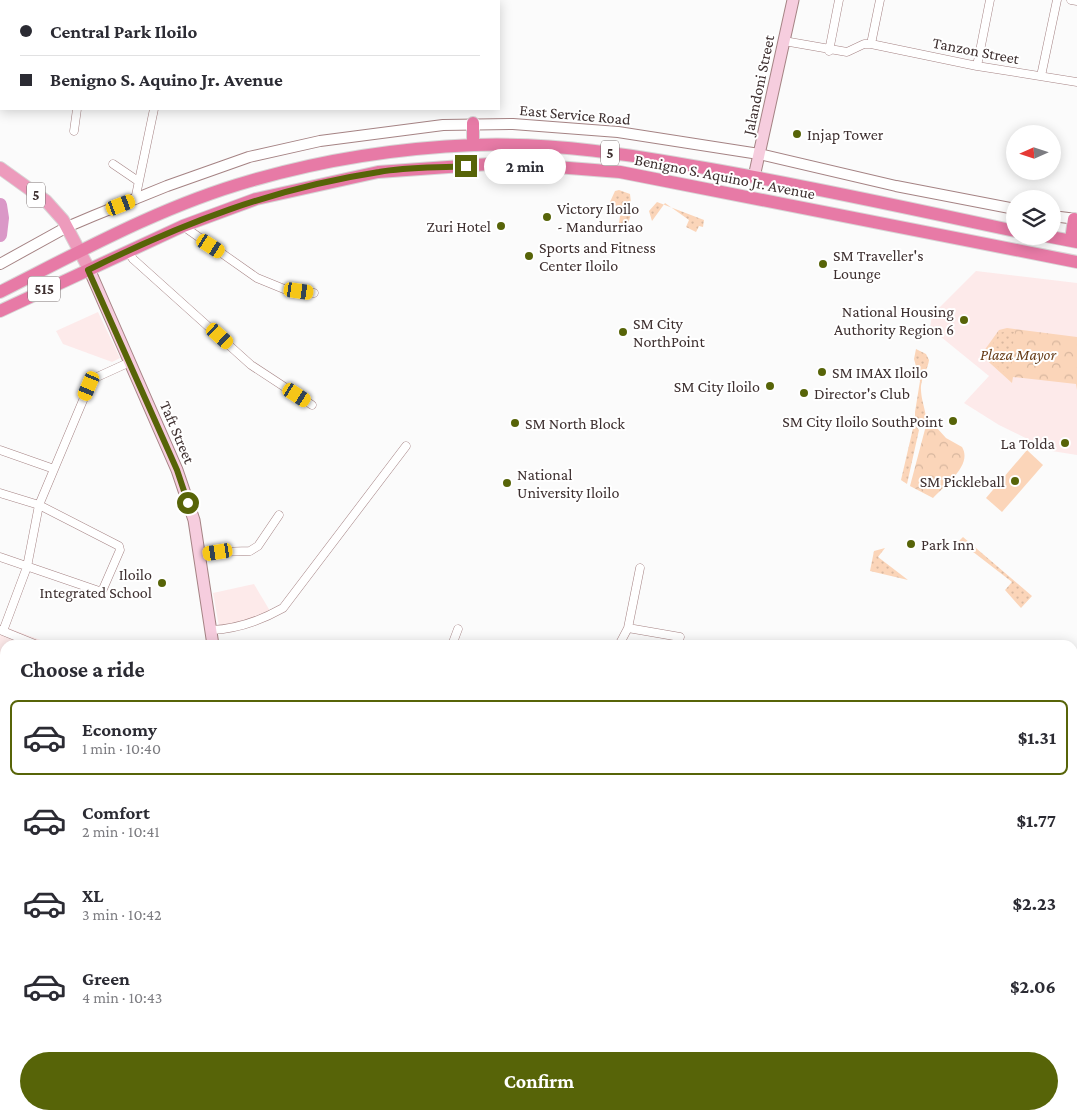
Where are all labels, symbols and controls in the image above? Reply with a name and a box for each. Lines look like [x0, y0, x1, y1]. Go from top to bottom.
text: Central Park Iloilo [50, 21, 197, 42]
street label: Jalandoni Street [739, 33, 779, 139]
street label: Tanzon Street [931, 34, 1021, 67]
text: Benigno S. Aquino Jr. Avenue [50, 69, 283, 90]
street label: East Service Road [519, 101, 632, 128]
north arrow [1006, 125, 1061, 180]
map controls [1006, 125, 1061, 245]
place label: Injap Tower [807, 126, 884, 144]
marker: Injap Tower [791, 128, 803, 140]
road number: 5 [601, 140, 619, 166]
callout: 2 min [484, 148, 566, 184]
street label: Benigno S. Aquino Jr. Avenue [633, 151, 817, 203]
route end [455, 155, 477, 177]
text: 2 min [506, 158, 544, 175]
road number: 5 [27, 182, 45, 208]
button: layers [1006, 190, 1061, 245]
car [104, 193, 137, 217]
place label: Victory Iloilo - Mandurriao [557, 200, 643, 235]
marker: Victory Iloilo - Mandurriao [541, 211, 553, 223]
place label: Zuri Hotel [427, 218, 491, 235]
marker: Zuri Hotel [495, 220, 507, 232]
car [194, 232, 227, 260]
place label: Sports and Fitness Center Iloilo [539, 239, 656, 274]
place label: SM Traveller's Lounge [833, 247, 924, 283]
marker: Sports and Fitness Center Iloilo [523, 250, 535, 262]
marker: SM Traveller's Lounge [817, 258, 829, 270]
road number: 515 [28, 276, 60, 302]
car [283, 281, 314, 301]
place label: National Housing Authority Region 6 [834, 303, 954, 339]
marker: National Housing Authority Region 6 [958, 314, 970, 326]
place label: SM City NorthPoint [633, 315, 705, 350]
car [203, 320, 236, 352]
marker: SM City NorthPoint [617, 326, 629, 338]
park label: Plaza Mayor [980, 346, 1056, 364]
place label: SM IMAX Iloilo [832, 364, 928, 381]
marker: SM IMAX Iloilo [816, 366, 828, 378]
car [76, 369, 101, 403]
place label: SM City Iloilo [674, 378, 760, 396]
marker: SM City Iloilo [764, 380, 776, 392]
car [280, 381, 313, 409]
place label: Director's Club [814, 385, 910, 402]
marker: Director's Club [798, 387, 810, 399]
street label: Taft Street [157, 398, 199, 467]
place label: SM City Iloilo SouthPoint [782, 413, 944, 431]
place label: SM North Block [525, 415, 625, 432]
marker: SM City Iloilo SouthPoint [947, 415, 959, 427]
marker: SM North Block [509, 417, 521, 429]
place label: La Tolda [1001, 435, 1056, 452]
marker: La Tolda [1059, 437, 1071, 449]
place label: National University Iloilo [517, 466, 619, 502]
place label: SM Pickleball [920, 473, 1005, 490]
marker: SM Pickleball [1009, 475, 1021, 487]
marker: National University Iloilo [501, 477, 513, 489]
route start [177, 492, 199, 514]
place label: Park Inn [921, 536, 975, 553]
marker: Park Inn [905, 538, 917, 550]
car [202, 542, 233, 562]
place label: Iloilo Integrated School [39, 566, 152, 602]
marker: Iloilo Integrated School [156, 577, 168, 589]
text: Choose a ride [20, 657, 145, 682]
icon: car [22, 715, 67, 760]
text: Economy [82, 719, 157, 740]
text: $1.31 [1018, 727, 1056, 748]
text: 1 min · 10:40 [82, 740, 161, 757]
icon: car [22, 798, 67, 843]
text: Comfort [82, 802, 150, 823]
text: $1.77 [1016, 810, 1056, 831]
text: 2 min · 10:41 [82, 823, 160, 840]
icon: car [22, 881, 67, 926]
text: XL [82, 885, 104, 906]
text: $2.23 [1013, 893, 1056, 914]
text: 3 min · 10:42 [82, 906, 162, 923]
icon: car [22, 964, 67, 1009]
text: Green [82, 968, 130, 989]
text: $2.06 [1010, 976, 1056, 997]
text: 4 min · 10:43 [82, 989, 162, 1006]
button: Confirm [20, 1052, 1058, 1110]

